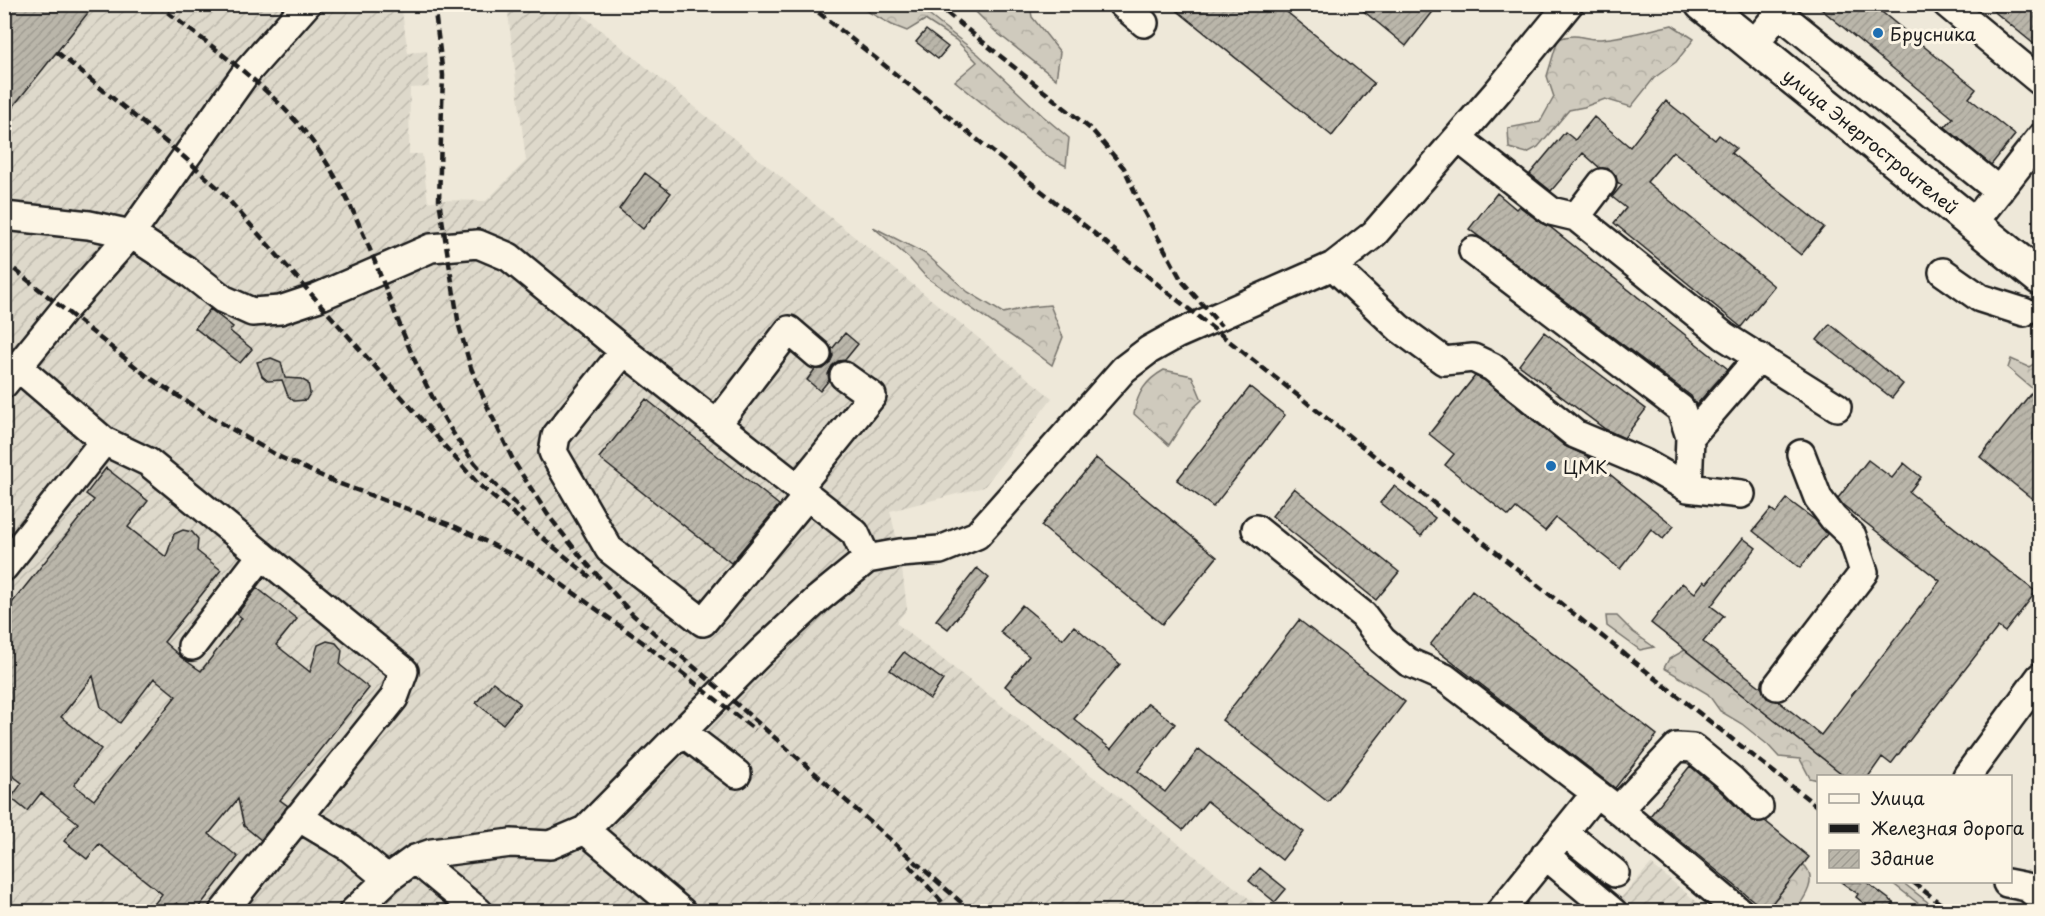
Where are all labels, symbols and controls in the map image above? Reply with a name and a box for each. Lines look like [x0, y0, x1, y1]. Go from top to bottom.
place label: Брусника [1890, 20, 1977, 47]
marker: Брусника [1871, 26, 1885, 40]
street label: улица Энергостроителей [1778, 62, 1964, 220]
place label: ЦМК [1563, 453, 1608, 480]
marker: ЦМК [1544, 459, 1558, 473]
legend [1817, 775, 2012, 883]
text: Улица [1871, 784, 1925, 811]
text: Железная дорога [1871, 814, 2025, 841]
text: Здание [1871, 844, 1934, 871]

